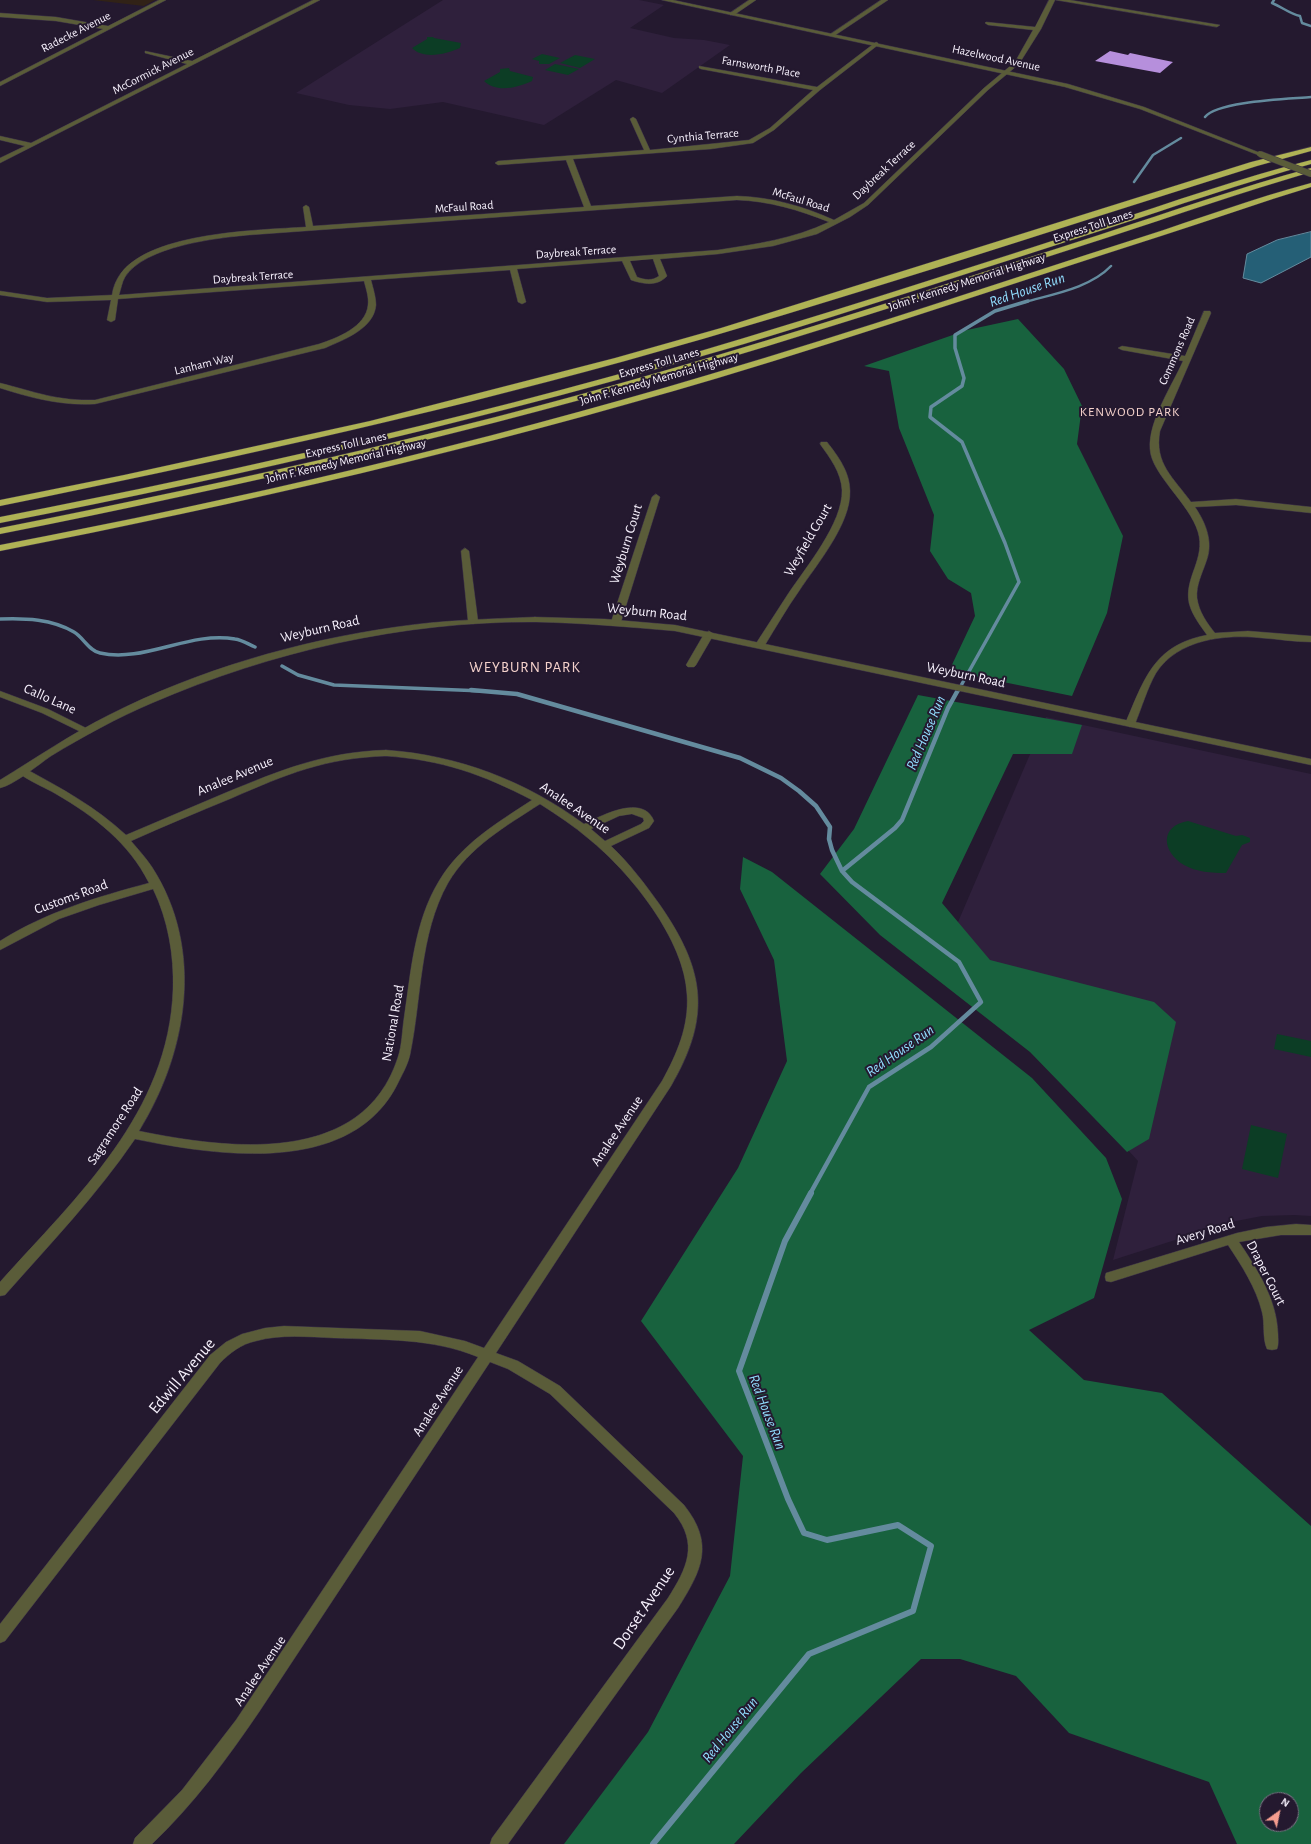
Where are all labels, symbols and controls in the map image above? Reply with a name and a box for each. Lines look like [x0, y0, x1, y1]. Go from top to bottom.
street label: Radecke Avenue [39, 8, 113, 56]
street label: Hazelwood Avenue [951, 42, 1041, 74]
street label: McCormick Avenue [110, 44, 196, 98]
street label: Farnsworth Place [721, 53, 801, 81]
street label: Cynthia Terrace [667, 126, 739, 146]
street label: Daybreak Terrace [850, 137, 918, 203]
street label: McFaul Road [771, 185, 831, 215]
street label: McFaul Road [434, 198, 494, 216]
street label: Express Toll Lanes [1051, 206, 1135, 246]
street label: Daybreak Terrace [535, 242, 617, 262]
street label: John F. Kennedy Memorial Highway [887, 250, 1047, 314]
street label: Daybreak Terrace [212, 267, 294, 287]
water label: Red House Run [987, 269, 1067, 311]
street label: Commons Road [1156, 315, 1198, 387]
street label: Express Toll Lanes [617, 345, 701, 381]
street label: John F. Kennedy Memorial Highway [578, 349, 740, 409]
street label: Lanham Way [173, 350, 235, 378]
district label: KENWOOD PARK [1080, 404, 1180, 420]
street label: Express Toll Lanes [304, 429, 388, 461]
street label: John F. Kennedy Memorial Highway [264, 436, 428, 486]
street label: Weyfield Court [780, 501, 836, 579]
street label: Weyburn Court [606, 502, 646, 586]
street label: Weyburn Road [606, 599, 688, 625]
street label: Weyburn Road [279, 612, 361, 646]
district label: WEYBURN PARK [469, 658, 581, 676]
street label: Weyburn Road [925, 658, 1007, 692]
street label: Callo Lane [21, 680, 79, 718]
water label: Red House Run [902, 693, 950, 773]
street label: Analee Avenue [194, 752, 276, 800]
street label: Analee Avenue [537, 778, 613, 838]
street label: Customs Road [32, 876, 110, 918]
street label: National Road [378, 983, 408, 1063]
water label: Red House Run [862, 1021, 938, 1081]
street label: Sagramore Road [84, 1084, 146, 1168]
street label: Analee Avenue [587, 1093, 647, 1169]
street label: Avery Road [1173, 1215, 1237, 1249]
street label: Draper Court [1243, 1238, 1289, 1308]
street label: Edwill Avenue [144, 1334, 220, 1418]
street label: Analee Avenue [409, 1362, 467, 1440]
water label: Red House Run [744, 1372, 790, 1452]
street label: Dorset Avenue [609, 1562, 679, 1654]
street label: Analee Avenue [230, 1633, 290, 1709]
water label: Red House Run [698, 1694, 762, 1766]
north arrow [1259, 1792, 1299, 1832]
text: N [1279, 1796, 1291, 1809]

